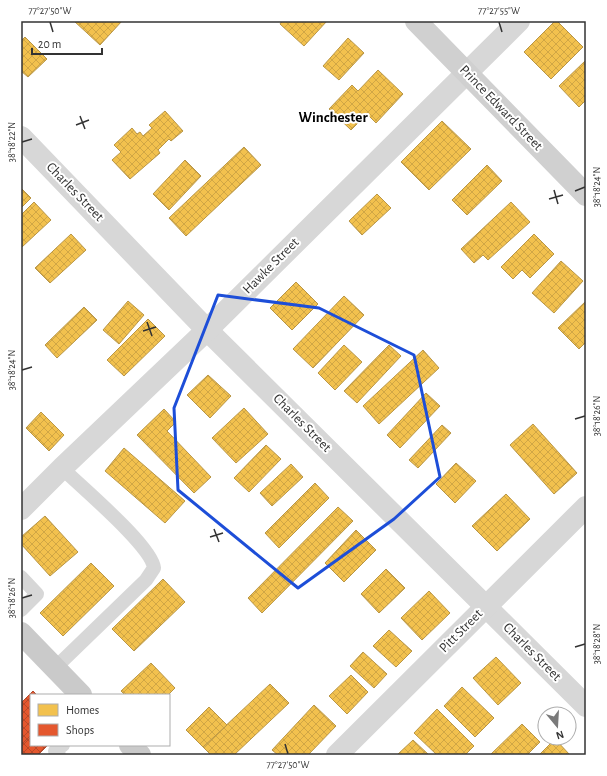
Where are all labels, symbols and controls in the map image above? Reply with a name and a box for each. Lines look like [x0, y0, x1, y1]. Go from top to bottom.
text: 77°27'50"W [29, 6, 72, 16]
text: 77°27'55"W [478, 6, 520, 16]
scale bar [32, 30, 102, 56]
text: 20 m [38, 38, 61, 50]
street label: Prince Edward Street [457, 63, 546, 154]
district label: Winchester [298, 110, 368, 125]
text: 38°18'22"N [7, 122, 17, 162]
street label: Charles Street [44, 160, 107, 224]
text: 38°18'24"N [592, 167, 602, 207]
street label: Hawke Street [240, 235, 302, 297]
text: 38°18'24"N [7, 350, 17, 390]
street label: Charles Street [270, 391, 334, 455]
text: 38°18'26"N [592, 396, 602, 436]
text: 38°18'26"N [7, 578, 17, 618]
street label: Pitt Street [437, 606, 486, 655]
street label: Charles Street [500, 620, 564, 684]
text: 38°18'28"N [592, 624, 602, 664]
legend [30, 694, 170, 746]
text: Homes [66, 704, 99, 716]
north arrow [537, 706, 577, 746]
text: Shops [66, 724, 94, 736]
text: N [555, 729, 565, 741]
text: 77°27'50"W [267, 760, 310, 770]

